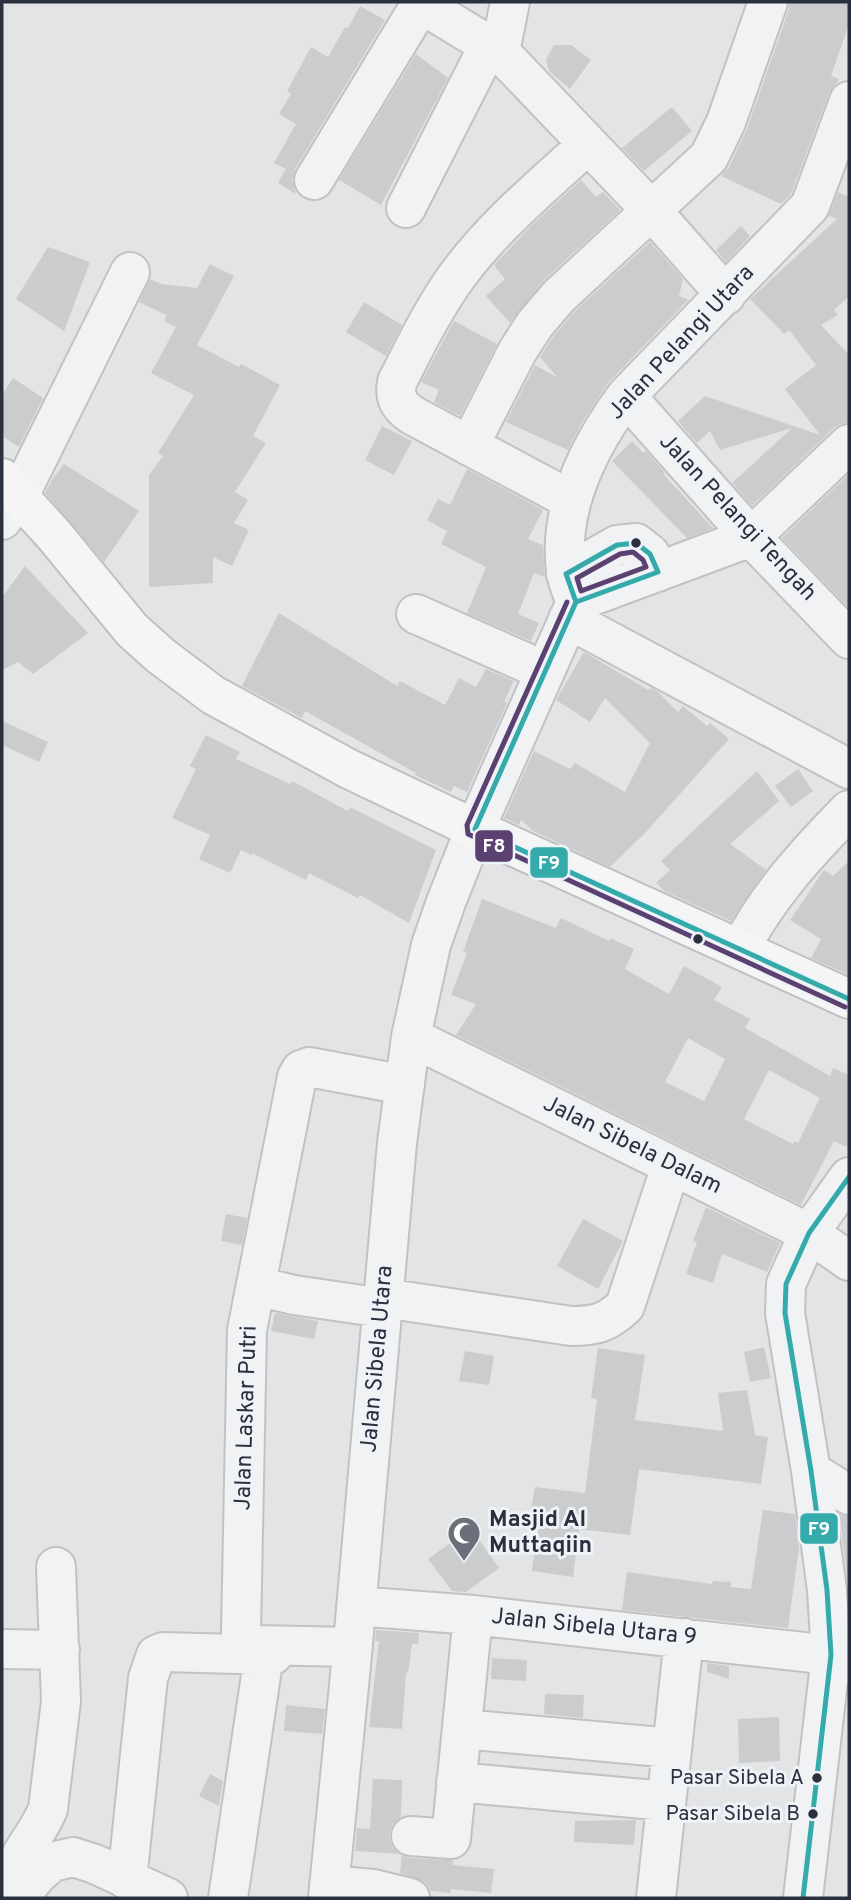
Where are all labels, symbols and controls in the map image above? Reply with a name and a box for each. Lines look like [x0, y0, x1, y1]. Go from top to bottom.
street label: Jalan Pelangi Utara [603, 259, 761, 427]
street label: Jalan Pelangi Tengah [652, 428, 822, 608]
unlabelled marker [629, 536, 643, 550]
line badge: F8 [474, 829, 514, 863]
text: F8 [483, 835, 505, 859]
line badge: F9 [529, 846, 569, 879]
text: F9 [538, 852, 560, 876]
unlabelled marker [691, 932, 705, 946]
street label: Jalan Sibela Dalam [538, 1090, 726, 1202]
street label: Jalan Sibela Utara [355, 1264, 401, 1454]
street label: Jalan Laskar Putri [229, 1325, 265, 1511]
place label: Masjid Al Muttaqiin [489, 1506, 592, 1561]
line badge: F9 [799, 1512, 839, 1545]
mosque icon: Masjid Al Muttaqiin [445, 1514, 483, 1563]
text: F9 [808, 1518, 830, 1542]
street label: Jalan Sibela Utara 9 [490, 1603, 698, 1653]
place label: Pasar Sibela A [670, 1765, 804, 1792]
marker: Pasar Sibela A [810, 1771, 824, 1785]
place label: Pasar Sibela B [665, 1801, 800, 1828]
marker: Pasar Sibela B [806, 1807, 820, 1821]

